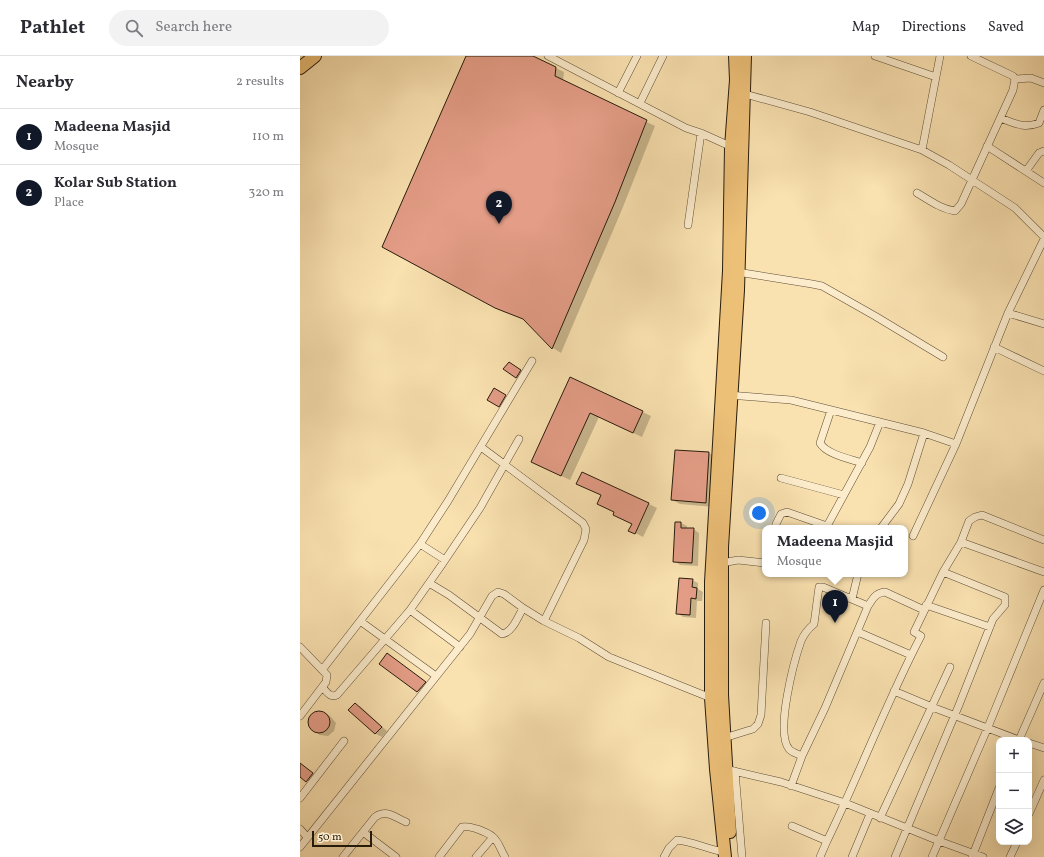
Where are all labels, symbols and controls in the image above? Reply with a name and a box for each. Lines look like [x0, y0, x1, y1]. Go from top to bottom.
search box [109, 10, 389, 46]
text: Pathlet [20, 15, 85, 41]
icon: search [123, 17, 145, 39]
text: Search here [155, 17, 232, 38]
text: Map [852, 18, 880, 37]
text: Directions [902, 18, 966, 37]
text: Saved [988, 18, 1024, 37]
text: Nearby [16, 71, 74, 94]
text: 2 results [236, 73, 284, 91]
text: Madeena Masjid [54, 117, 171, 138]
text: 1 [26, 128, 32, 146]
text: 110 m [252, 128, 284, 146]
text: Mosque [54, 138, 99, 156]
text: Kolar Sub Station [54, 173, 177, 194]
text: 2 [26, 184, 32, 202]
text: 320 m [249, 184, 284, 202]
pin: 2 [486, 191, 512, 224]
text: Place [54, 194, 84, 212]
your location [749, 503, 769, 523]
popup [762, 525, 908, 577]
text: Madeena Masjid [777, 532, 893, 553]
text: Mosque [777, 553, 822, 571]
pin: 1 [822, 590, 848, 623]
map controls [996, 737, 1032, 845]
button: + [996, 737, 1032, 773]
button: − [996, 773, 1032, 809]
button: layers [996, 809, 1032, 845]
scale bar [312, 829, 372, 848]
text: 50 m [318, 830, 342, 845]

